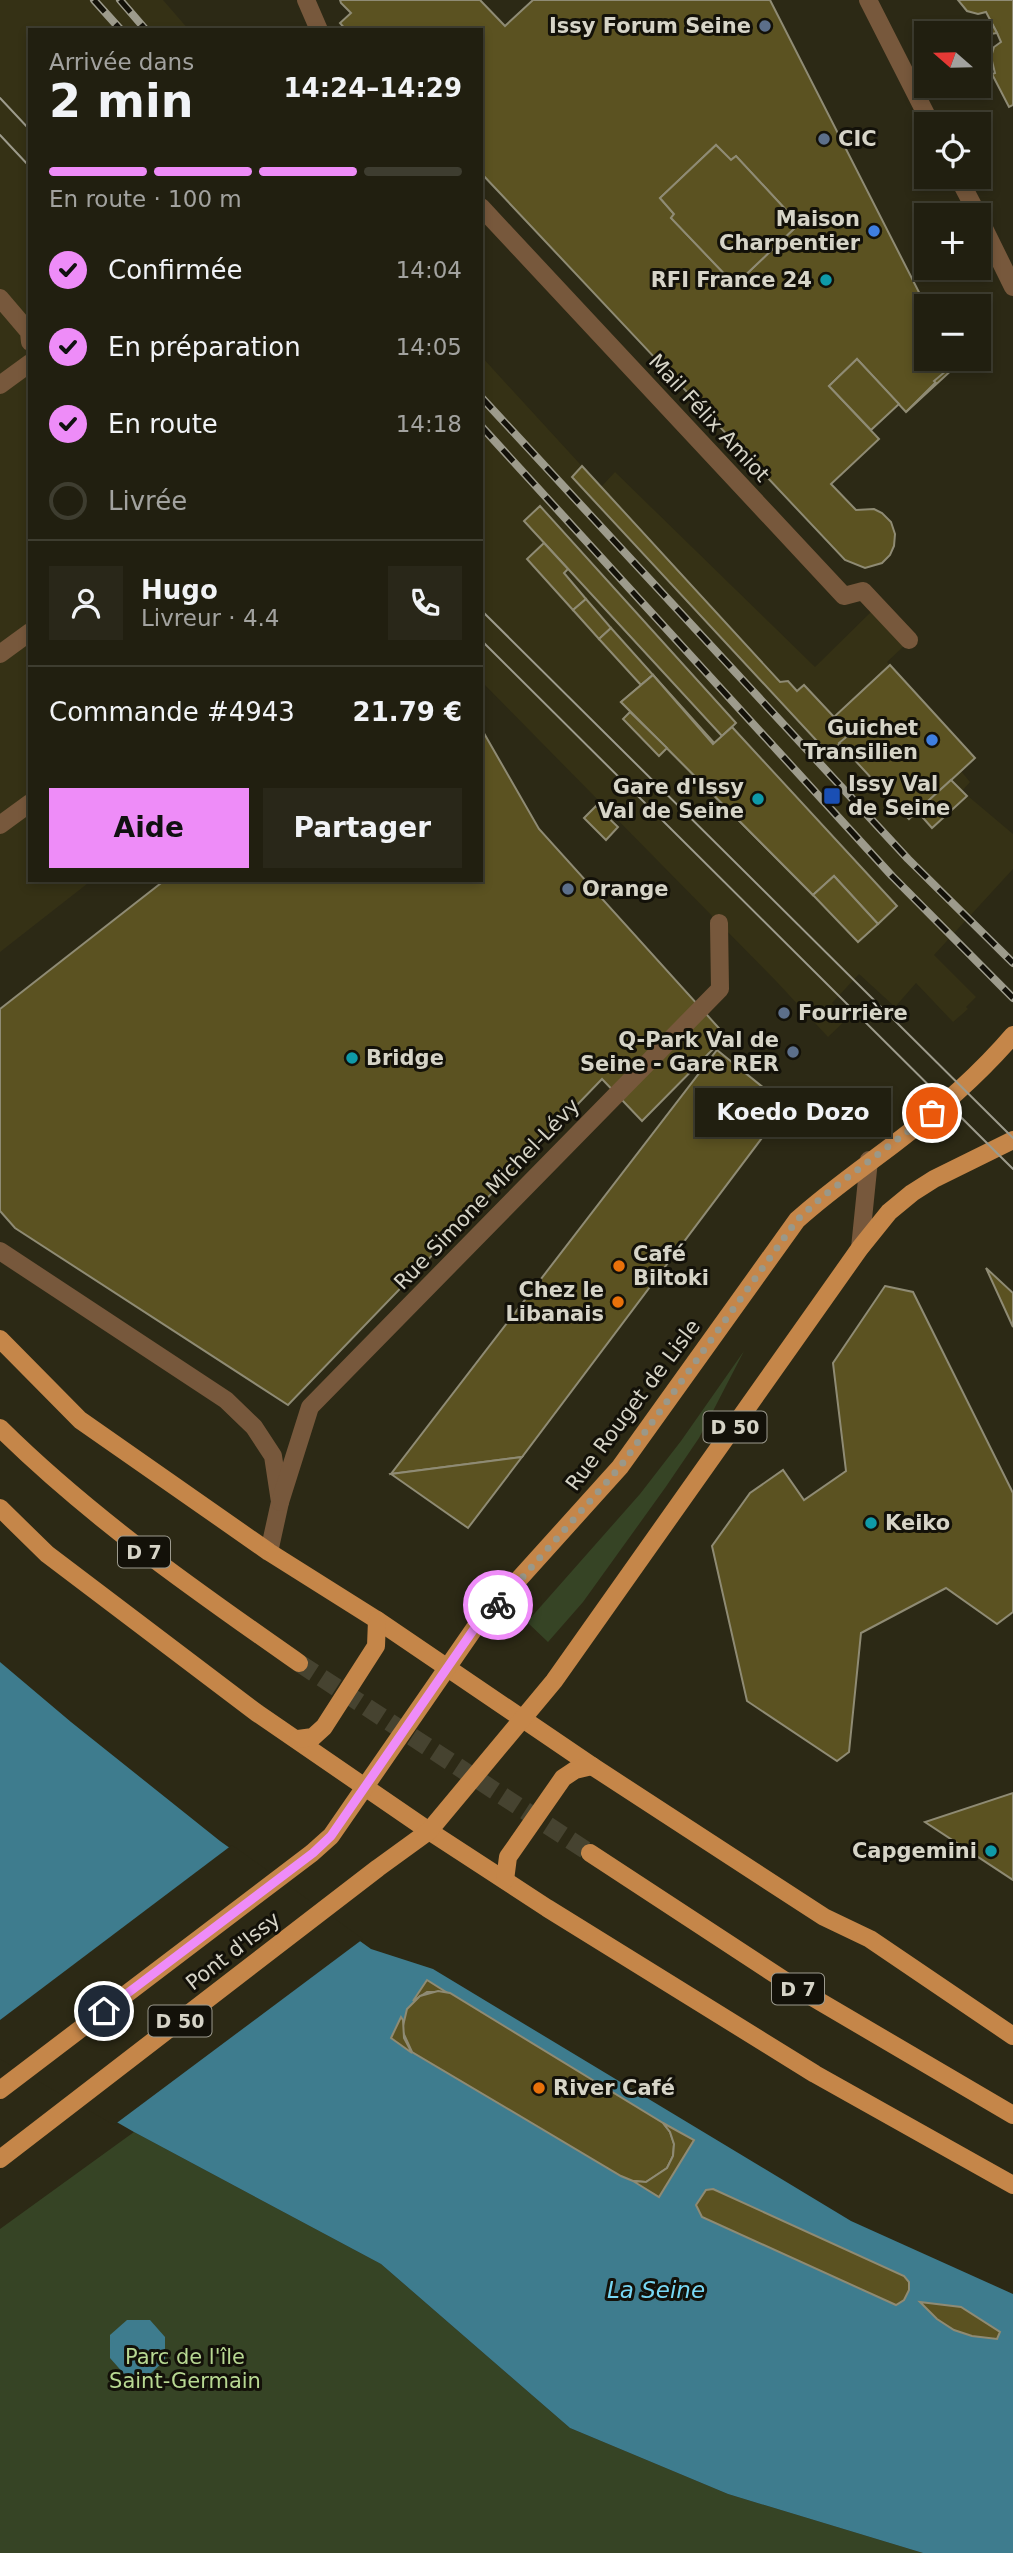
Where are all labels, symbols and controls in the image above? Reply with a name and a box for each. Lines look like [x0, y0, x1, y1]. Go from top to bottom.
place label: Issy Forum Seine [549, 14, 751, 38]
marker: Issy Forum Seine [757, 18, 773, 34]
north arrow [914, 21, 990, 98]
map controls [914, 21, 991, 371]
text: Arrivée dans [49, 49, 194, 75]
text: 14:24–14:29 [283, 73, 462, 103]
text: 2 min [49, 74, 193, 128]
button: locate [914, 112, 991, 189]
place label: CIC [838, 127, 877, 151]
marker: CIC [816, 131, 832, 147]
text: En route · 100 m [49, 186, 242, 212]
button: + [914, 203, 991, 280]
place label: Maison Charpentier [719, 207, 861, 255]
marker: Maison Charpentier [866, 223, 882, 239]
icon: check [49, 251, 87, 289]
text: Confirmée [108, 255, 242, 285]
text: 14:04 [396, 257, 462, 283]
place label: RFI France 24 [651, 268, 812, 292]
marker: RFI France 24 [818, 272, 834, 288]
button: − [914, 294, 991, 371]
icon: check [49, 328, 87, 366]
text: En préparation [108, 332, 301, 362]
text: 14:05 [396, 334, 462, 360]
street label: Mail Félix Amiot [644, 349, 774, 487]
icon: check [49, 405, 87, 443]
text: En route [108, 409, 218, 439]
text: 14:18 [396, 411, 462, 437]
text: Livrée [108, 486, 187, 516]
button: person [49, 566, 123, 640]
button: phone [388, 566, 462, 640]
text: Hugo [141, 575, 218, 605]
text: Livreur · 4.4 [141, 605, 279, 631]
text: Commande #4943 [49, 697, 295, 727]
text: 21.79 € [353, 697, 462, 727]
place label: Guichet Transilien [803, 716, 918, 764]
marker: Guichet Transilien [924, 732, 940, 748]
place label: Issy Val de Seine [848, 772, 950, 820]
place label: Gare d'Issy Val de Seine [598, 775, 744, 823]
marker: Issy Val de Seine [822, 786, 842, 806]
button: Aide [49, 788, 249, 868]
button: Partager [263, 788, 462, 868]
marker: Gare d'Issy Val de Seine [750, 791, 766, 807]
place label: Orange [582, 877, 669, 901]
marker: Orange [560, 881, 576, 897]
place label: Fourrière [798, 1001, 908, 1025]
marker: Fourrière [776, 1005, 792, 1021]
place label: Q-Park Val de Seine - Gare RER [580, 1028, 779, 1076]
marker: Q-Park Val de Seine - Gare RER [785, 1044, 801, 1060]
place label: Bridge [366, 1046, 444, 1070]
marker: Bridge [344, 1050, 360, 1066]
pin [902, 1083, 962, 1143]
callout: Koedo Dozo [694, 1088, 890, 1138]
street label: Rue Simone Michel-Lévy [389, 1094, 585, 1294]
icon: bag [913, 1094, 951, 1132]
text: Koedo Dozo [716, 1099, 870, 1125]
place label: Café Biltoki [633, 1242, 709, 1290]
marker: Café Biltoki [611, 1258, 627, 1274]
place label: Chez le Libanais [505, 1278, 604, 1326]
marker: Chez le Libanais [610, 1294, 626, 1310]
street label: Rue Rouget de Lisle [561, 1315, 705, 1495]
road number: D 50 [704, 1412, 766, 1442]
place label: Keiko [885, 1511, 950, 1535]
marker: Keiko [863, 1515, 879, 1531]
road number: D 7 [118, 1536, 170, 1568]
courier [463, 1570, 533, 1640]
icon: bike [479, 1586, 517, 1624]
place label: Capgemini [852, 1839, 977, 1863]
marker: Capgemini [983, 1843, 999, 1859]
street label: Pont d'Issy [181, 1907, 285, 1995]
road number: D 7 [772, 1974, 824, 2005]
pin [74, 1981, 134, 2041]
icon: home [85, 1992, 123, 2030]
road number: D 50 [148, 2006, 212, 2036]
place label: River Café [553, 2076, 675, 2100]
marker: River Café [531, 2080, 547, 2096]
water label: La Seine [607, 2277, 705, 2303]
park label: Parc de l'île Saint-Germain [109, 2345, 261, 2393]

